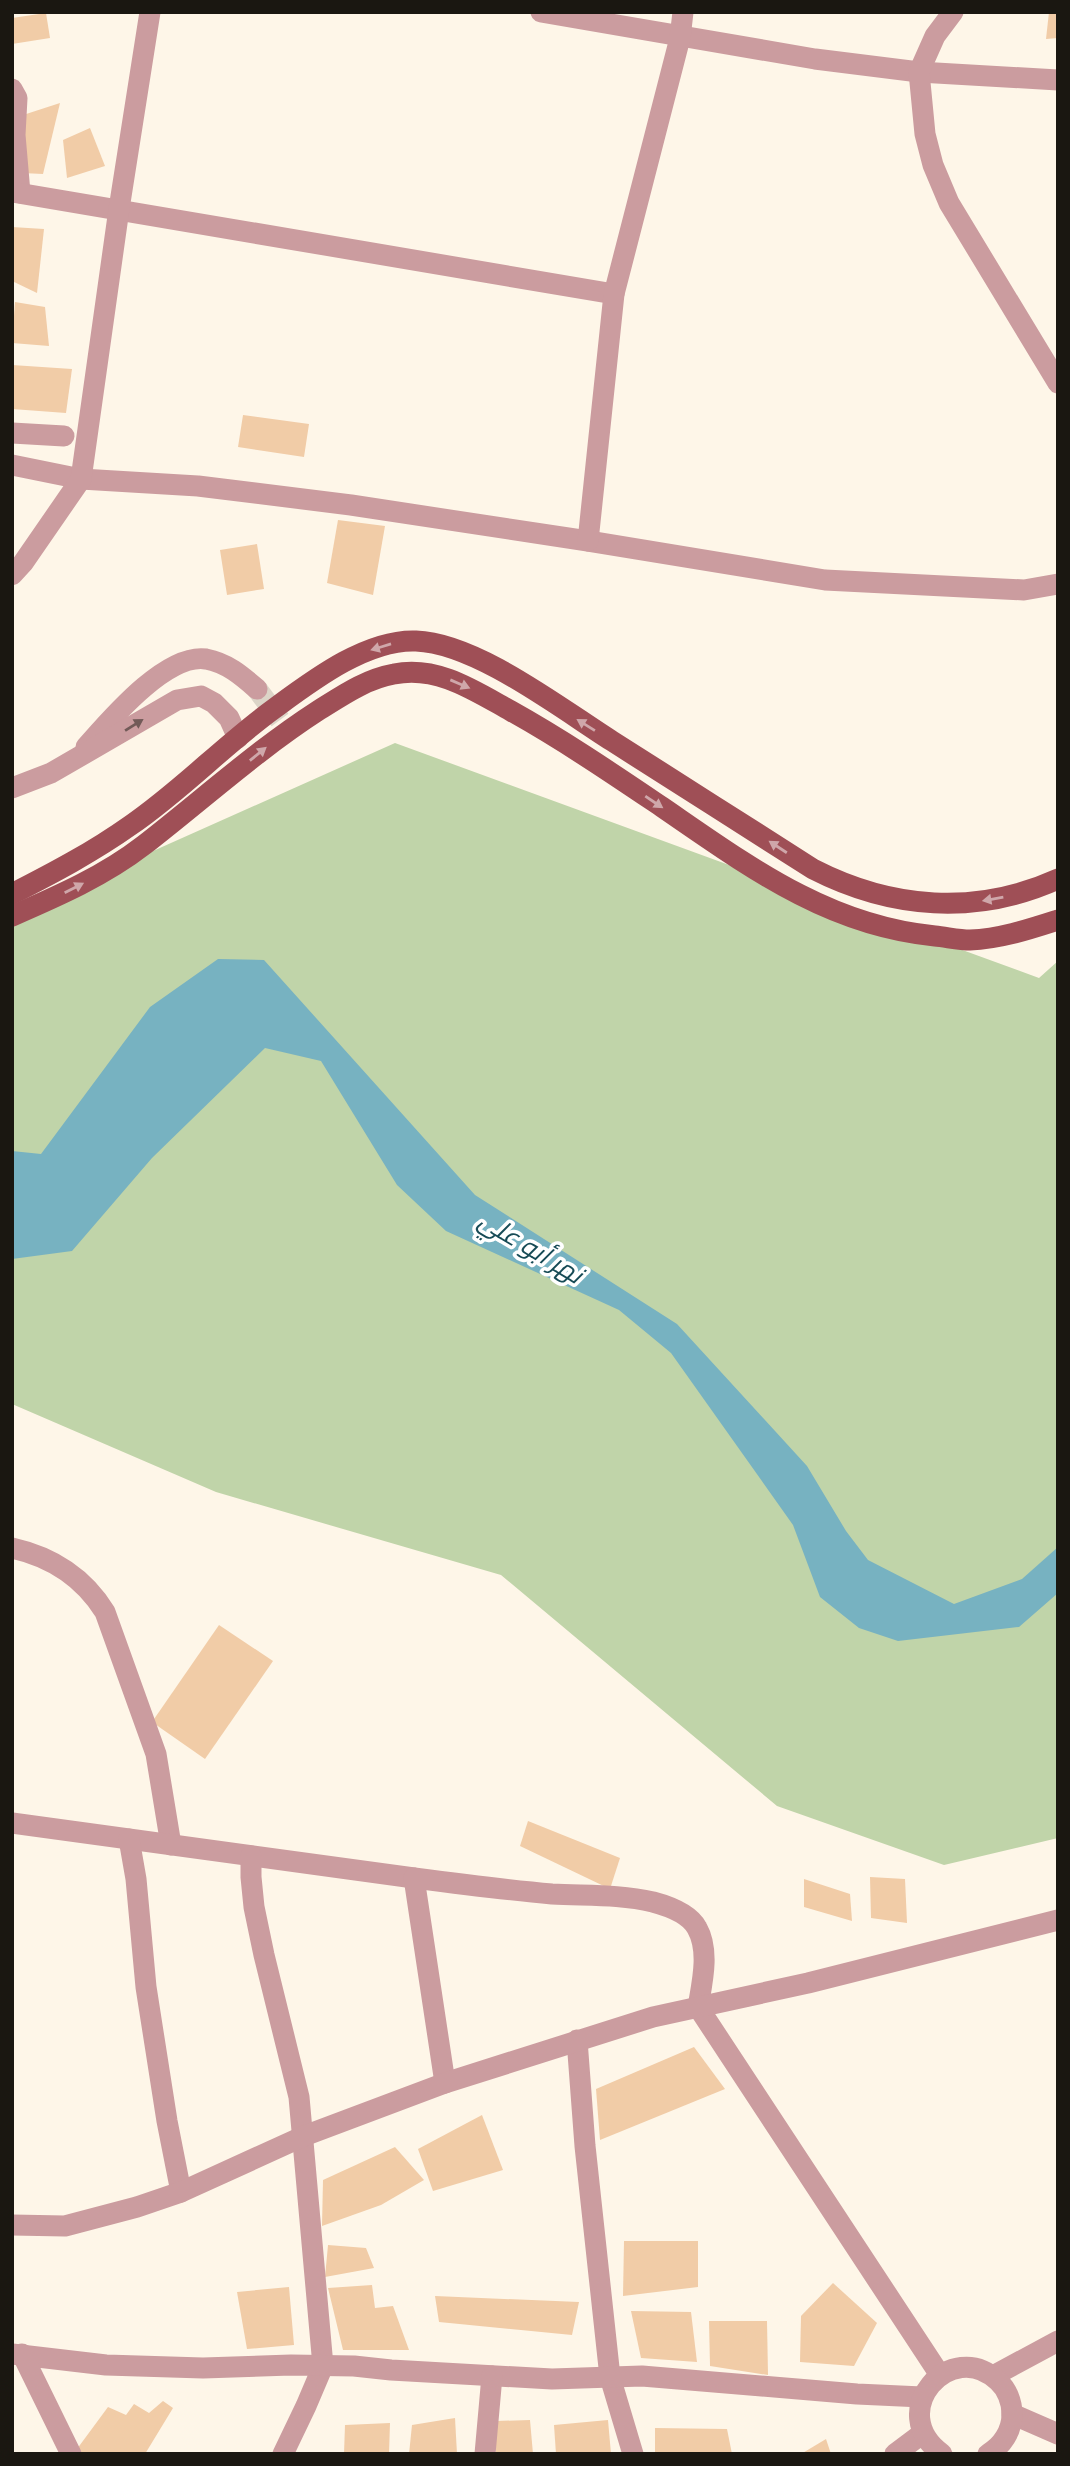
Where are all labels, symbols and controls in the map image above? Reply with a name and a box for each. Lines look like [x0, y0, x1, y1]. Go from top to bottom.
one-way arrow [371, 642, 392, 653]
one-way arrow [450, 678, 471, 689]
one-way arrow [125, 718, 144, 731]
one-way arrow [577, 718, 596, 731]
one-way arrow [248, 747, 266, 762]
one-way arrow [645, 795, 663, 809]
one-way arrow [769, 840, 787, 854]
one-way arrow [64, 882, 84, 893]
one-way arrow [981, 893, 1003, 904]
water label: نهر أبو علي [471, 1203, 592, 1296]

